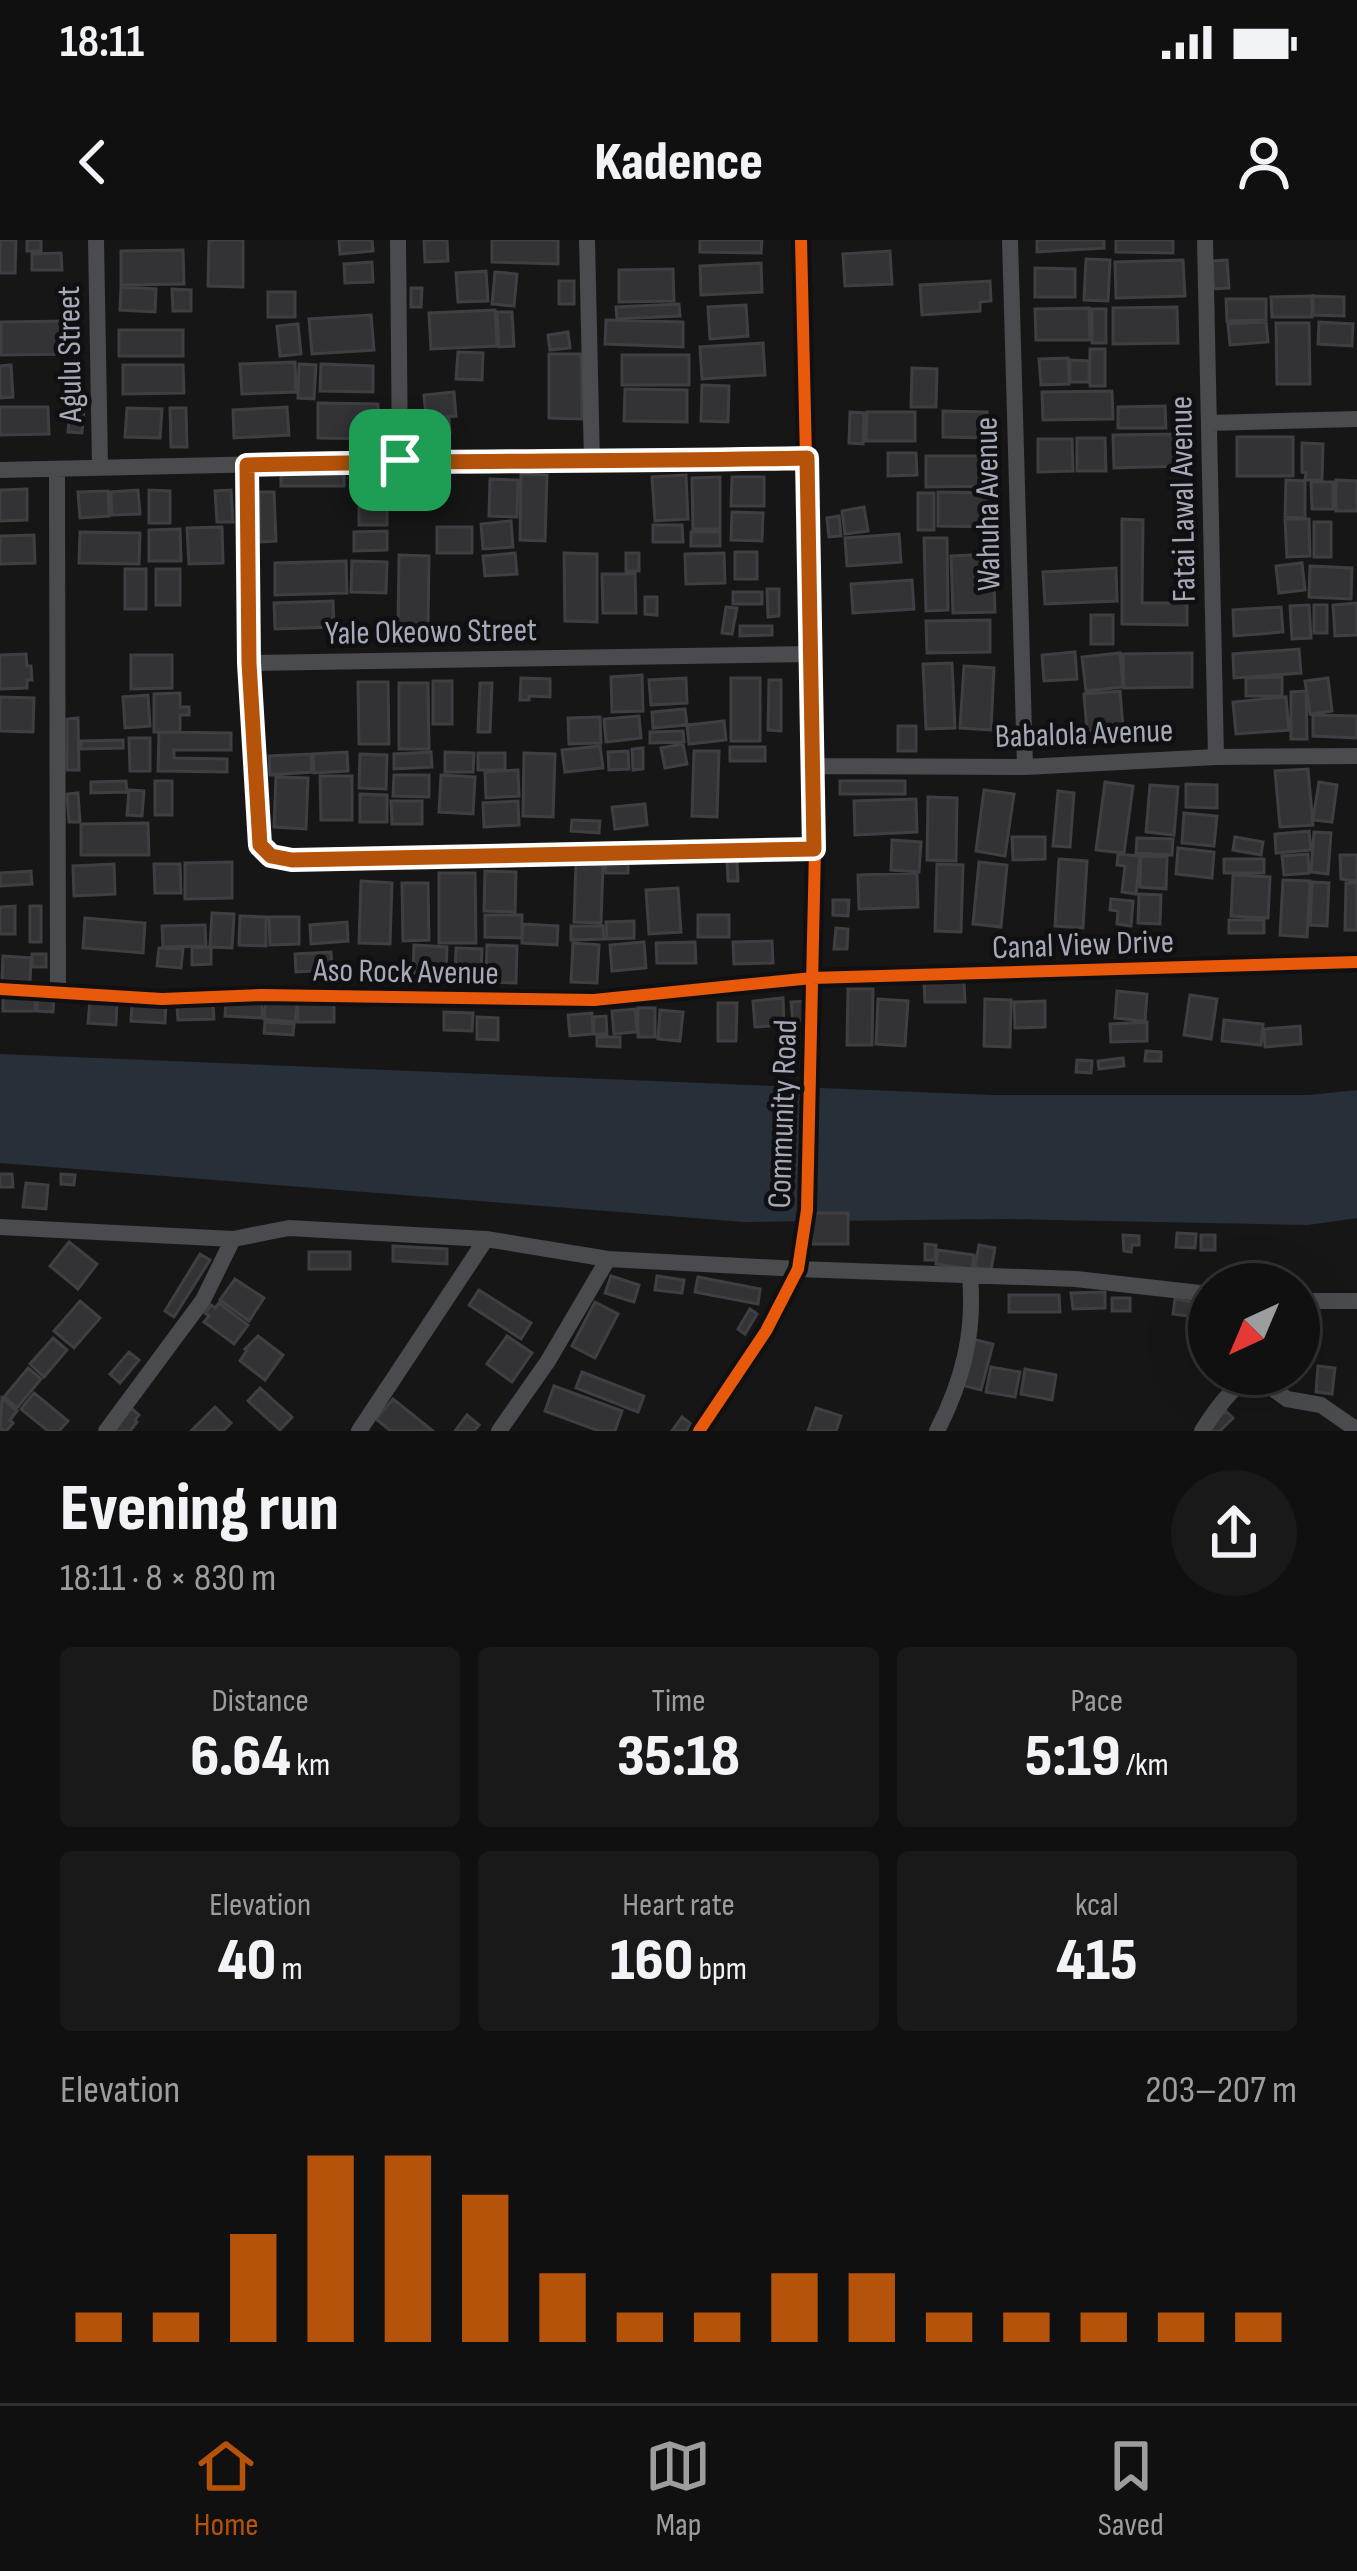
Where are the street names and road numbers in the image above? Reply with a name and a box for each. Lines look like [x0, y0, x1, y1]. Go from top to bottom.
street label: Agulu Street [49, 285, 91, 423]
street label: Fatai Lawal Avenue [1161, 396, 1205, 602]
street label: Wahuha Avenue [966, 417, 1010, 591]
street label: Yale Okeowo Street [325, 610, 537, 654]
street label: Babalola Avenue [994, 711, 1174, 757]
street label: Canal View Drive [991, 922, 1175, 968]
street label: Aso Rock Avenue [312, 950, 499, 994]
street label: Community Road [760, 1019, 806, 1209]

